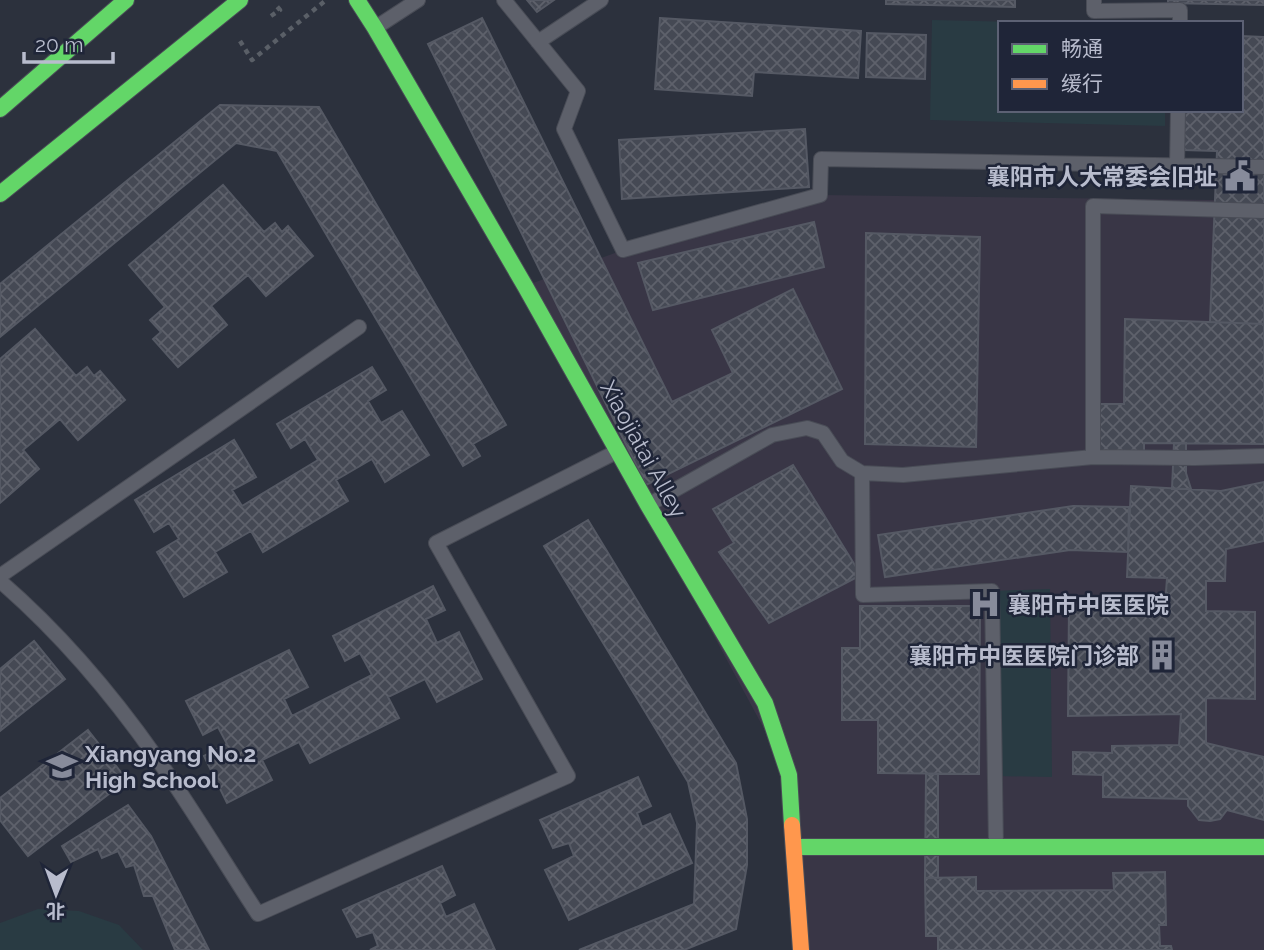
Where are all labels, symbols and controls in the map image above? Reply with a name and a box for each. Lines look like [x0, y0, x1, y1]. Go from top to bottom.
scale bar [24, 21, 114, 65]
legend [998, 21, 1243, 112]
text: 20 m [35, 32, 83, 57]
text: 畅通 [1061, 36, 1103, 61]
text: 缓行 [1061, 71, 1103, 96]
public building icon: 襄阳市人大常委会旧址 [1223, 159, 1257, 193]
place label: 襄阳市人大常委会旧址 [987, 163, 1217, 190]
street label: Xiaojiatai Alley [595, 376, 693, 522]
hospital icon: 襄阳市中医医院 [968, 587, 1002, 621]
place label: 襄阳市中医医院 [1008, 591, 1169, 618]
building icon: 襄阳市中医医院门诊部 [1145, 638, 1179, 672]
place label: 襄阳市中医医院门诊部 [909, 642, 1139, 669]
place label: Xiangyang No.2 High School [84, 740, 256, 793]
school or university icon: Xiangyang No.2 High School [45, 749, 79, 783]
north arrow [21, 859, 91, 929]
text: 北 [46, 900, 65, 922]

